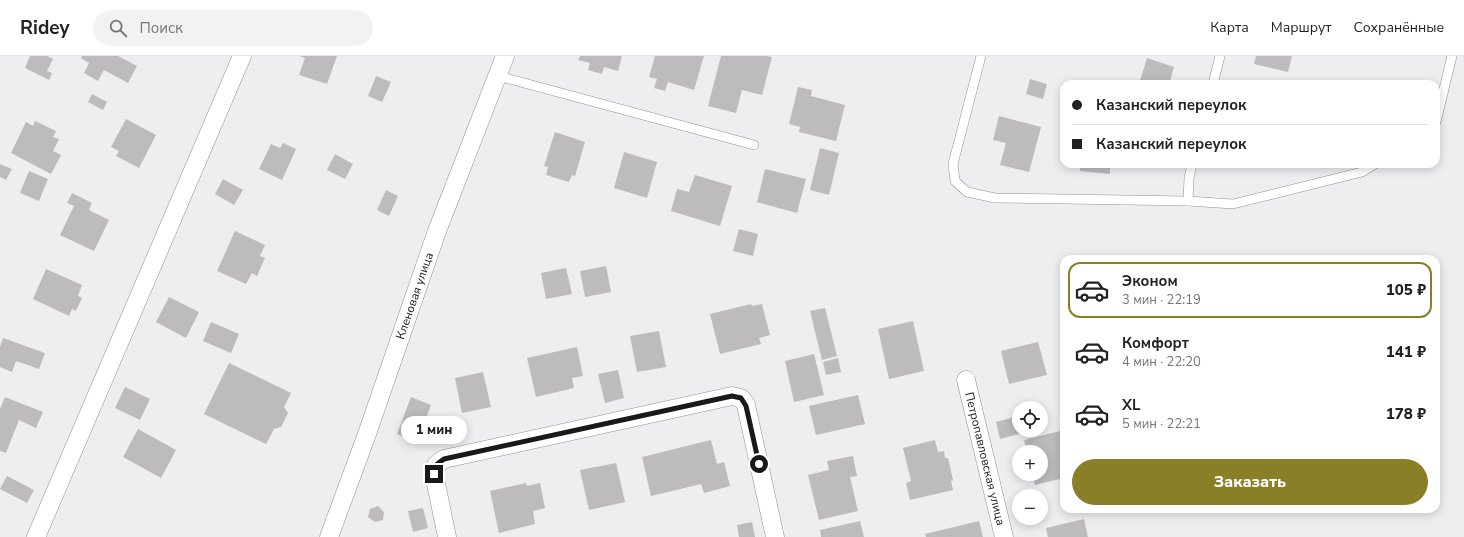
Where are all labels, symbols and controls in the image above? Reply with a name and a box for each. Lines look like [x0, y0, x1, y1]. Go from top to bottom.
search box [93, 10, 373, 46]
text: Ridey [20, 15, 69, 41]
icon: search [107, 17, 129, 39]
text: Поиск [139, 18, 183, 38]
text: Карта [1210, 18, 1249, 37]
text: Маршрут [1271, 18, 1332, 37]
text: Сохранённые [1354, 18, 1444, 37]
text: Казанский переулок [1096, 95, 1246, 115]
text: Казанский переулок [1096, 134, 1246, 154]
street label: Кленовая улица [392, 250, 437, 341]
text: Эконом [1122, 271, 1178, 291]
icon: car [1074, 272, 1110, 308]
text: 105 ₽ [1386, 280, 1426, 300]
text: 3 мин · 22:19 [1122, 291, 1201, 309]
text: Комфорт [1122, 333, 1189, 353]
icon: car [1074, 334, 1110, 370]
text: 141 ₽ [1386, 342, 1426, 362]
text: 4 мин · 22:20 [1122, 353, 1201, 371]
street label: Петропавловская улица [961, 390, 1009, 527]
text: XL [1122, 395, 1141, 415]
icon: car [1074, 396, 1110, 432]
map controls [1012, 401, 1048, 525]
button: locate [1012, 401, 1048, 437]
text: 178 ₽ [1386, 404, 1426, 424]
text: 5 мин · 22:21 [1122, 415, 1201, 433]
callout: 1 мин [401, 416, 467, 444]
text: 1 мин [416, 421, 452, 439]
button: + [1012, 445, 1048, 481]
route start [750, 455, 768, 473]
button: Заказать [1072, 459, 1428, 505]
route end [425, 465, 443, 483]
button: − [1012, 489, 1048, 525]

